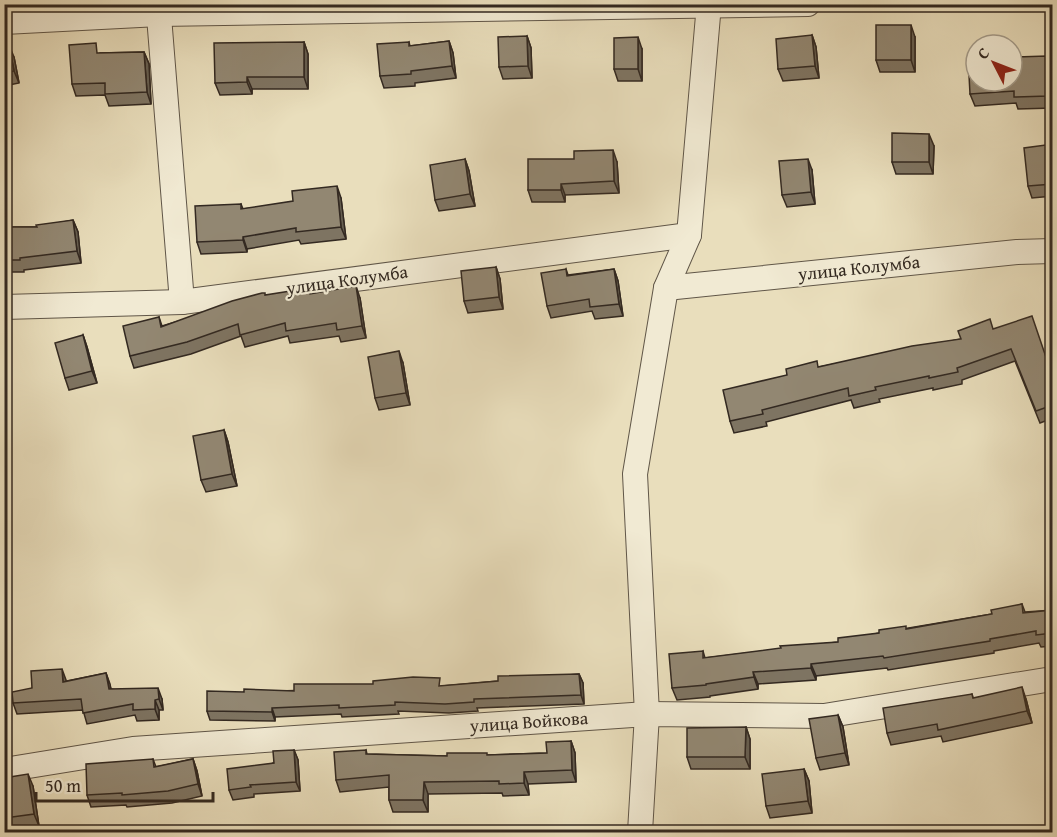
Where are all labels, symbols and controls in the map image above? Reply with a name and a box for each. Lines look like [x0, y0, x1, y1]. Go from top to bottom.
north arrow [964, 33, 1024, 93]
text: С [971, 42, 995, 64]
street label: улица Колумба [796, 248, 922, 287]
street label: улица Колумба [283, 258, 410, 302]
street label: улица Войкова [468, 704, 589, 739]
scale bar [36, 765, 213, 803]
text: 50 m [45, 772, 81, 799]

